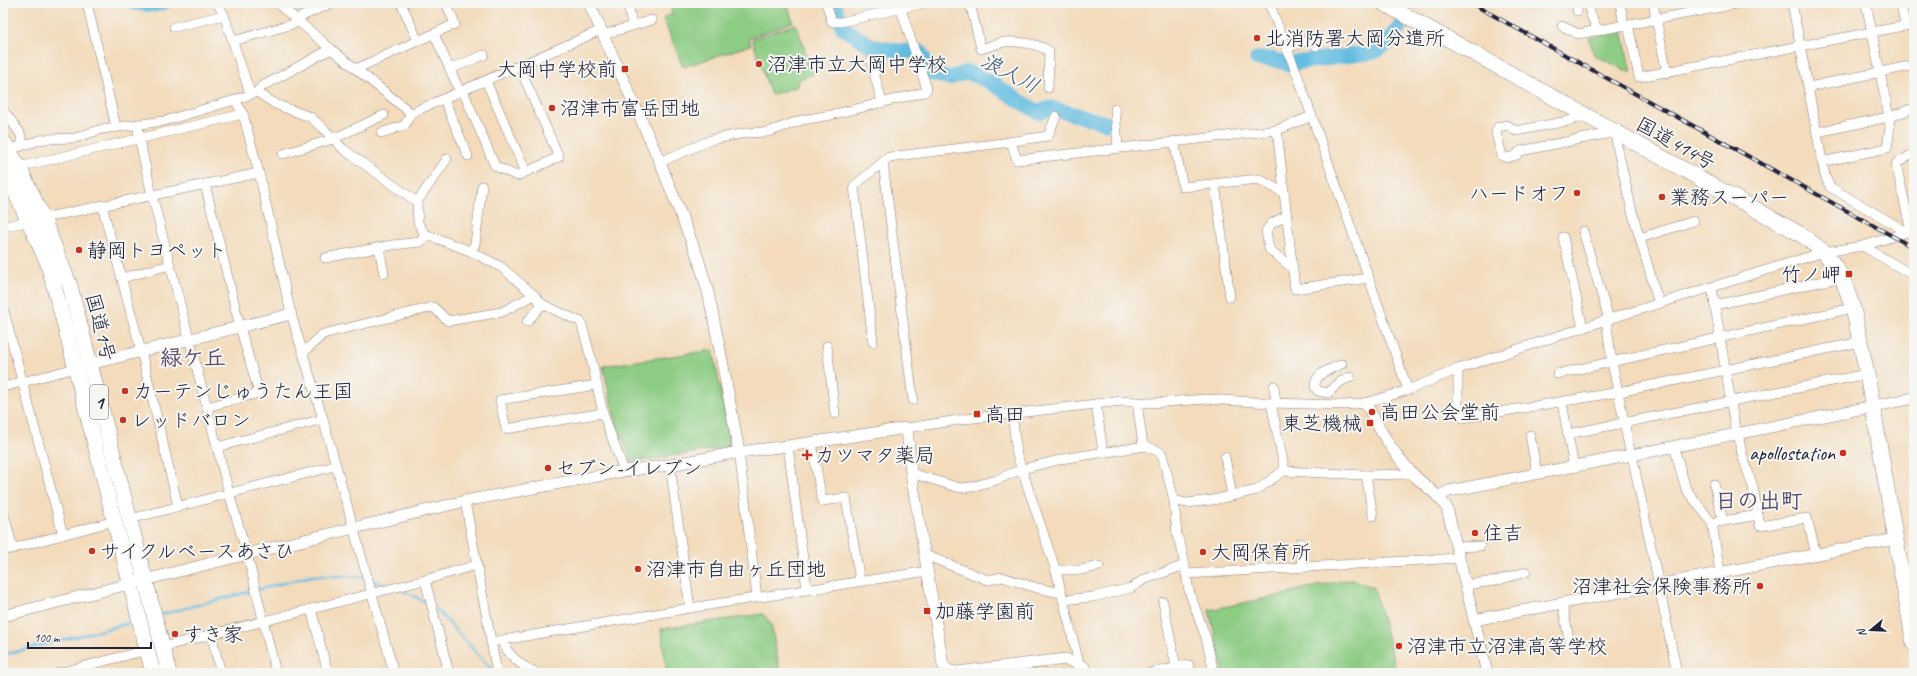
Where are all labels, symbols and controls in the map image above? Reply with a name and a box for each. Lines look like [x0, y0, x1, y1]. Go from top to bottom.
place label: 北消防署大岡分遣所 [1265, 26, 1445, 51]
marker: 北消防署大岡分遣所 [1252, 33, 1262, 43]
water label: 浪人川 [976, 47, 1044, 99]
place label: 沼津市立大岡中学校 [767, 52, 947, 77]
place label: 大岡中学校前 [497, 57, 617, 82]
marker: 沼津市立大岡中学校 [754, 59, 764, 69]
marker: 大岡中学校前 [620, 64, 630, 74]
place label: 沼津市富岳団地 [560, 96, 700, 121]
marker: 沼津市富岳団地 [547, 103, 557, 113]
street label: 国道414号 [1632, 111, 1720, 175]
place label: ハードオフ [1469, 181, 1569, 206]
place label: 業務スーパー [1670, 185, 1789, 210]
marker: ハードオフ [1572, 188, 1582, 198]
marker: 業務スーパー [1657, 192, 1667, 202]
place label: 静岡トヨペット [87, 238, 227, 263]
marker: 静岡トヨペット [74, 245, 84, 255]
place label: 竹ノ岬 [1781, 262, 1841, 287]
marker: 竹ノ岬 [1844, 269, 1854, 279]
street label: 国道1号 [80, 291, 121, 364]
district label: 緑ケ丘 [160, 344, 226, 372]
place label: カーテンじゅうたん王国 [133, 379, 353, 404]
road number: 1 [90, 385, 108, 419]
marker: カーテンじゅうたん王国 [120, 386, 130, 396]
place label: 高田公会堂前 [1380, 400, 1500, 425]
place label: 高田 [985, 402, 1025, 427]
marker: 高田公会堂前 [1367, 407, 1377, 417]
place label: レッドバロン [131, 408, 251, 433]
marker: 高田 [972, 409, 982, 419]
place label: 東芝機械 [1282, 411, 1362, 436]
marker: レッドバロン [118, 415, 128, 425]
marker: 東芝機械 [1365, 418, 1375, 428]
place label: apollostation [1749, 441, 1836, 466]
place label: カツマタ薬局 [815, 443, 935, 468]
marker: apollostation [1838, 448, 1848, 458]
marker: カツマタ薬局 [802, 450, 812, 460]
place label: セブン-イレブン [556, 456, 703, 481]
marker: セブン-イレブン [543, 463, 553, 473]
district label: 日の出町 [1715, 487, 1803, 515]
place label: 住吉 [1483, 521, 1523, 546]
marker: 住吉 [1470, 528, 1480, 538]
place label: サイクルベースあさひ [100, 539, 294, 564]
place label: 大岡保育所 [1211, 540, 1311, 565]
marker: サイクルベースあさひ [87, 546, 97, 556]
marker: 大岡保育所 [1198, 547, 1208, 557]
place label: 沼津市自由ヶ丘団地 [646, 557, 826, 582]
marker: 沼津市自由ヶ丘団地 [633, 564, 643, 574]
place label: 沼津社会保険事務所 [1572, 574, 1752, 599]
marker: 沼津社会保険事務所 [1755, 581, 1765, 591]
place label: 加藤学園前 [935, 599, 1035, 624]
marker: 加藤学園前 [922, 606, 932, 616]
north arrow [1851, 610, 1891, 650]
place label: すき家 [183, 622, 243, 647]
scale bar [28, 624, 151, 650]
text: N [1853, 626, 1869, 639]
marker: すき家 [170, 629, 180, 639]
text: 100 m [34, 630, 61, 646]
place label: 沼津市立沼津高等学校 [1407, 634, 1607, 659]
marker: 沼津市立沼津高等学校 [1394, 641, 1404, 651]

